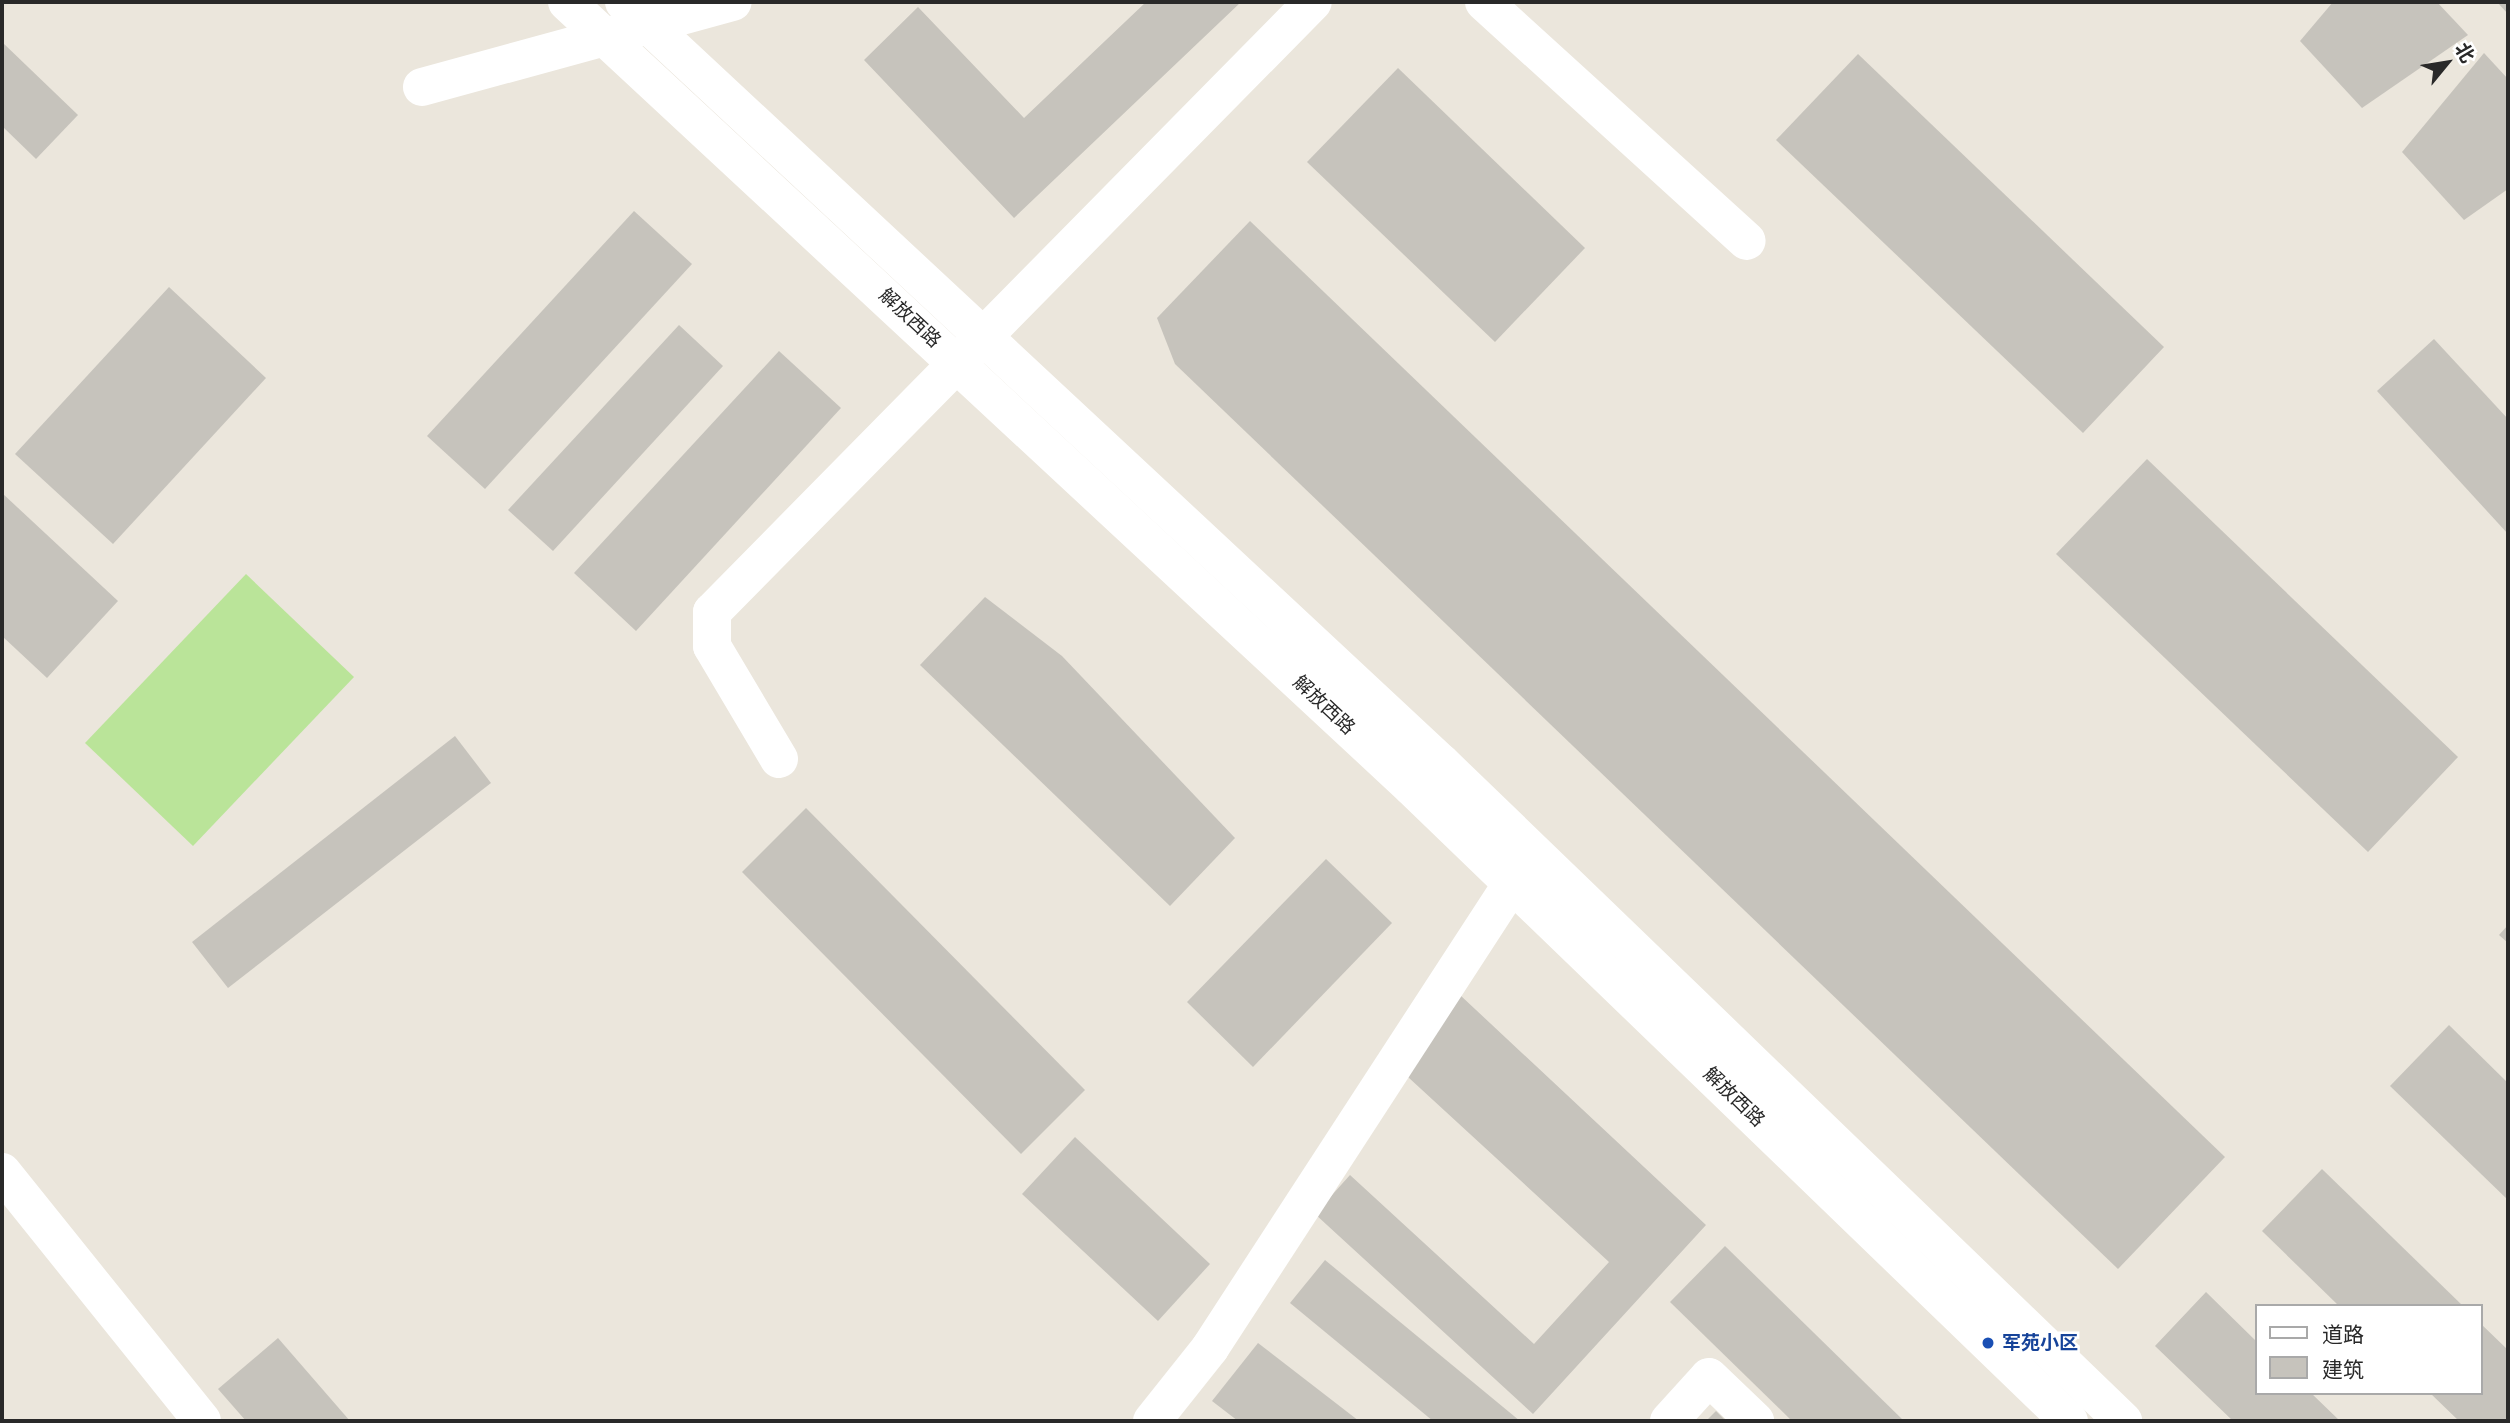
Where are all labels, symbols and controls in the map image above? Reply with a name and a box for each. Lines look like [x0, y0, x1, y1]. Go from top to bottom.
north arrow [2412, 28, 2482, 98]
text: 北 [2451, 39, 2479, 66]
street label: 解放西路 [874, 284, 946, 352]
street label: 解放西路 [1288, 671, 1360, 739]
street label: 解放西路 [1699, 1062, 1769, 1132]
legend [2254, 1304, 2482, 1395]
text: 道路 [2322, 1322, 2364, 1347]
place label: 军苑小区 [2002, 1332, 2078, 1354]
marker: 军苑小区 [1980, 1335, 1996, 1351]
text: 建筑 [2322, 1357, 2364, 1382]

